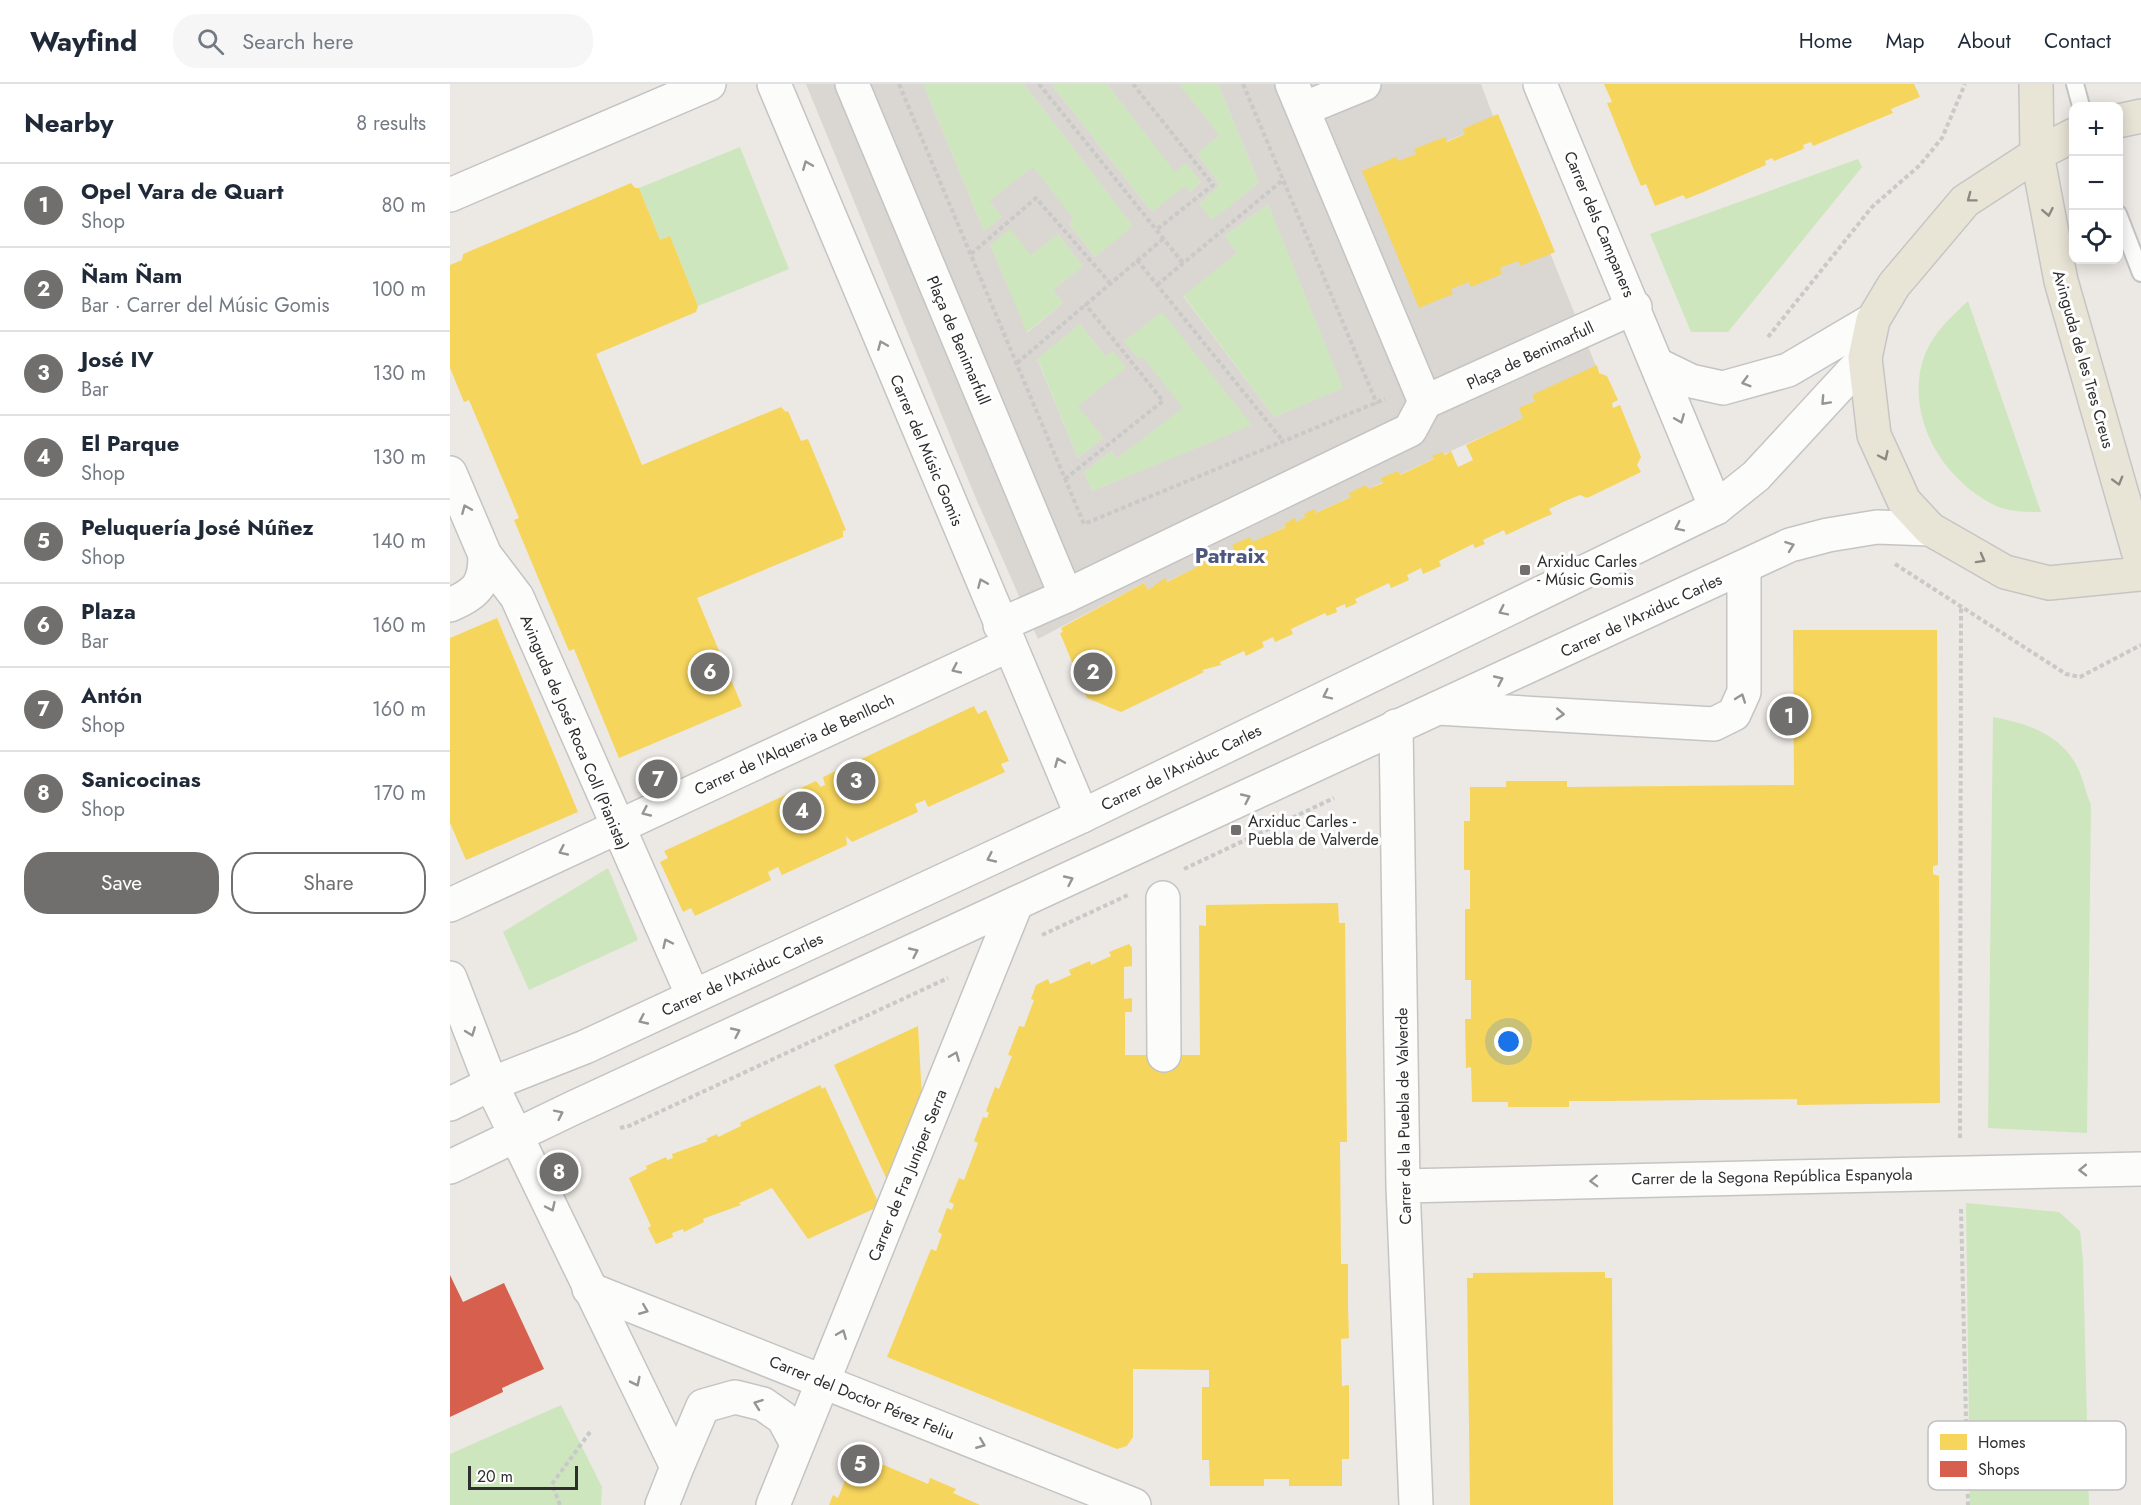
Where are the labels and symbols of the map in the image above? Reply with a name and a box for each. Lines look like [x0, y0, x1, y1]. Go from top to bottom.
street label: Carrer dels Campaners [1558, 148, 1641, 301]
one-way arrow [802, 160, 814, 171]
one-way arrow [1966, 191, 1977, 202]
one-way arrow [2041, 206, 2054, 216]
street label: Avinguda de les Tres Creus [2047, 268, 2120, 451]
street label: Plaça de Benimarfull [921, 272, 996, 408]
street label: Plaça de Benimarfull [1463, 316, 1598, 395]
one-way arrow [877, 340, 889, 351]
street label: Carrer del Músic Gomis [884, 371, 969, 529]
one-way arrow [1741, 374, 1751, 387]
one-way arrow [1822, 394, 1833, 405]
one-way arrow [1673, 413, 1685, 424]
one-way arrow [1876, 450, 1888, 461]
one-way arrow [2111, 475, 2123, 486]
one-way arrow [461, 505, 473, 516]
one-way arrow [1674, 519, 1685, 531]
district label: Patraix [1195, 539, 1266, 571]
one-way arrow [1784, 541, 1795, 554]
place label: Arxiduc Carles - Músic Gomis [1537, 550, 1637, 591]
one-way arrow [1974, 551, 1985, 563]
marker: Arxiduc Carles - Músic Gomis [1518, 563, 1532, 577]
street label: Carrer de l'Arxiduc Carles [1557, 568, 1726, 663]
one-way arrow [977, 578, 989, 589]
one-way arrow [1498, 604, 1509, 615]
street label: Avinguda de José Roca Coll (Pianista) [514, 611, 635, 853]
pin: 6 [690, 650, 730, 694]
pin: 2 [1074, 650, 1112, 694]
one-way arrow [952, 661, 963, 673]
one-way arrow [1492, 676, 1503, 688]
street label: Carrer de l'Alqueria de Benlloch [691, 688, 898, 801]
one-way arrow [1323, 688, 1334, 700]
one-way arrow [1733, 693, 1746, 703]
pin: 1 [1770, 694, 1808, 738]
one-way arrow [1555, 708, 1564, 721]
street label: Carrer de l'Arxiduc Carles [1097, 719, 1265, 816]
pin: 7 [638, 756, 678, 802]
one-way arrow [1054, 757, 1066, 768]
pin: 3 [836, 758, 876, 804]
pin: 4 [782, 788, 822, 834]
one-way arrow [1239, 793, 1250, 805]
one-way arrow [641, 805, 652, 817]
place label: Arxiduc Carles - Puebla de Valverde [1248, 810, 1379, 851]
marker: Arxiduc Carles - Puebla de Valverde [1229, 823, 1243, 837]
one-way arrow [559, 844, 570, 856]
one-way arrow [986, 850, 997, 862]
one-way arrow [1062, 875, 1073, 887]
street label: Carrer de l'Arxiduc Carles [658, 927, 827, 1022]
one-way arrow [663, 939, 675, 950]
one-way arrow [907, 947, 918, 959]
street label: Carrer de la Puebla de Valverde [1390, 1007, 1417, 1225]
one-way arrow [638, 1012, 649, 1024]
one-way arrow [464, 1026, 476, 1037]
your location [1494, 1027, 1523, 1056]
one-way arrow [730, 1028, 741, 1040]
one-way arrow [948, 1052, 961, 1062]
street label: Carrer de Fra Juníper Serra [862, 1086, 953, 1265]
one-way arrow [553, 1110, 564, 1122]
pin: 8 [540, 1150, 578, 1194]
street label: Carrer de la Segona República Espanyola [1631, 1163, 1913, 1190]
one-way arrow [2078, 1164, 2087, 1176]
one-way arrow [1589, 1175, 1598, 1187]
one-way arrow [543, 1200, 555, 1211]
one-way arrow [637, 1303, 648, 1315]
one-way arrow [835, 1329, 847, 1340]
street label: Carrer del Doctor Pérez Feliu [766, 1350, 958, 1445]
one-way arrow [628, 1376, 640, 1387]
one-way arrow [754, 1399, 764, 1412]
legend [1928, 1421, 2126, 1490]
text: Homes [1978, 1431, 2025, 1454]
one-way arrow [975, 1437, 986, 1449]
pin: 5 [840, 1442, 880, 1486]
text: Shops [1978, 1458, 2019, 1481]
scale bar [468, 1463, 578, 1490]

